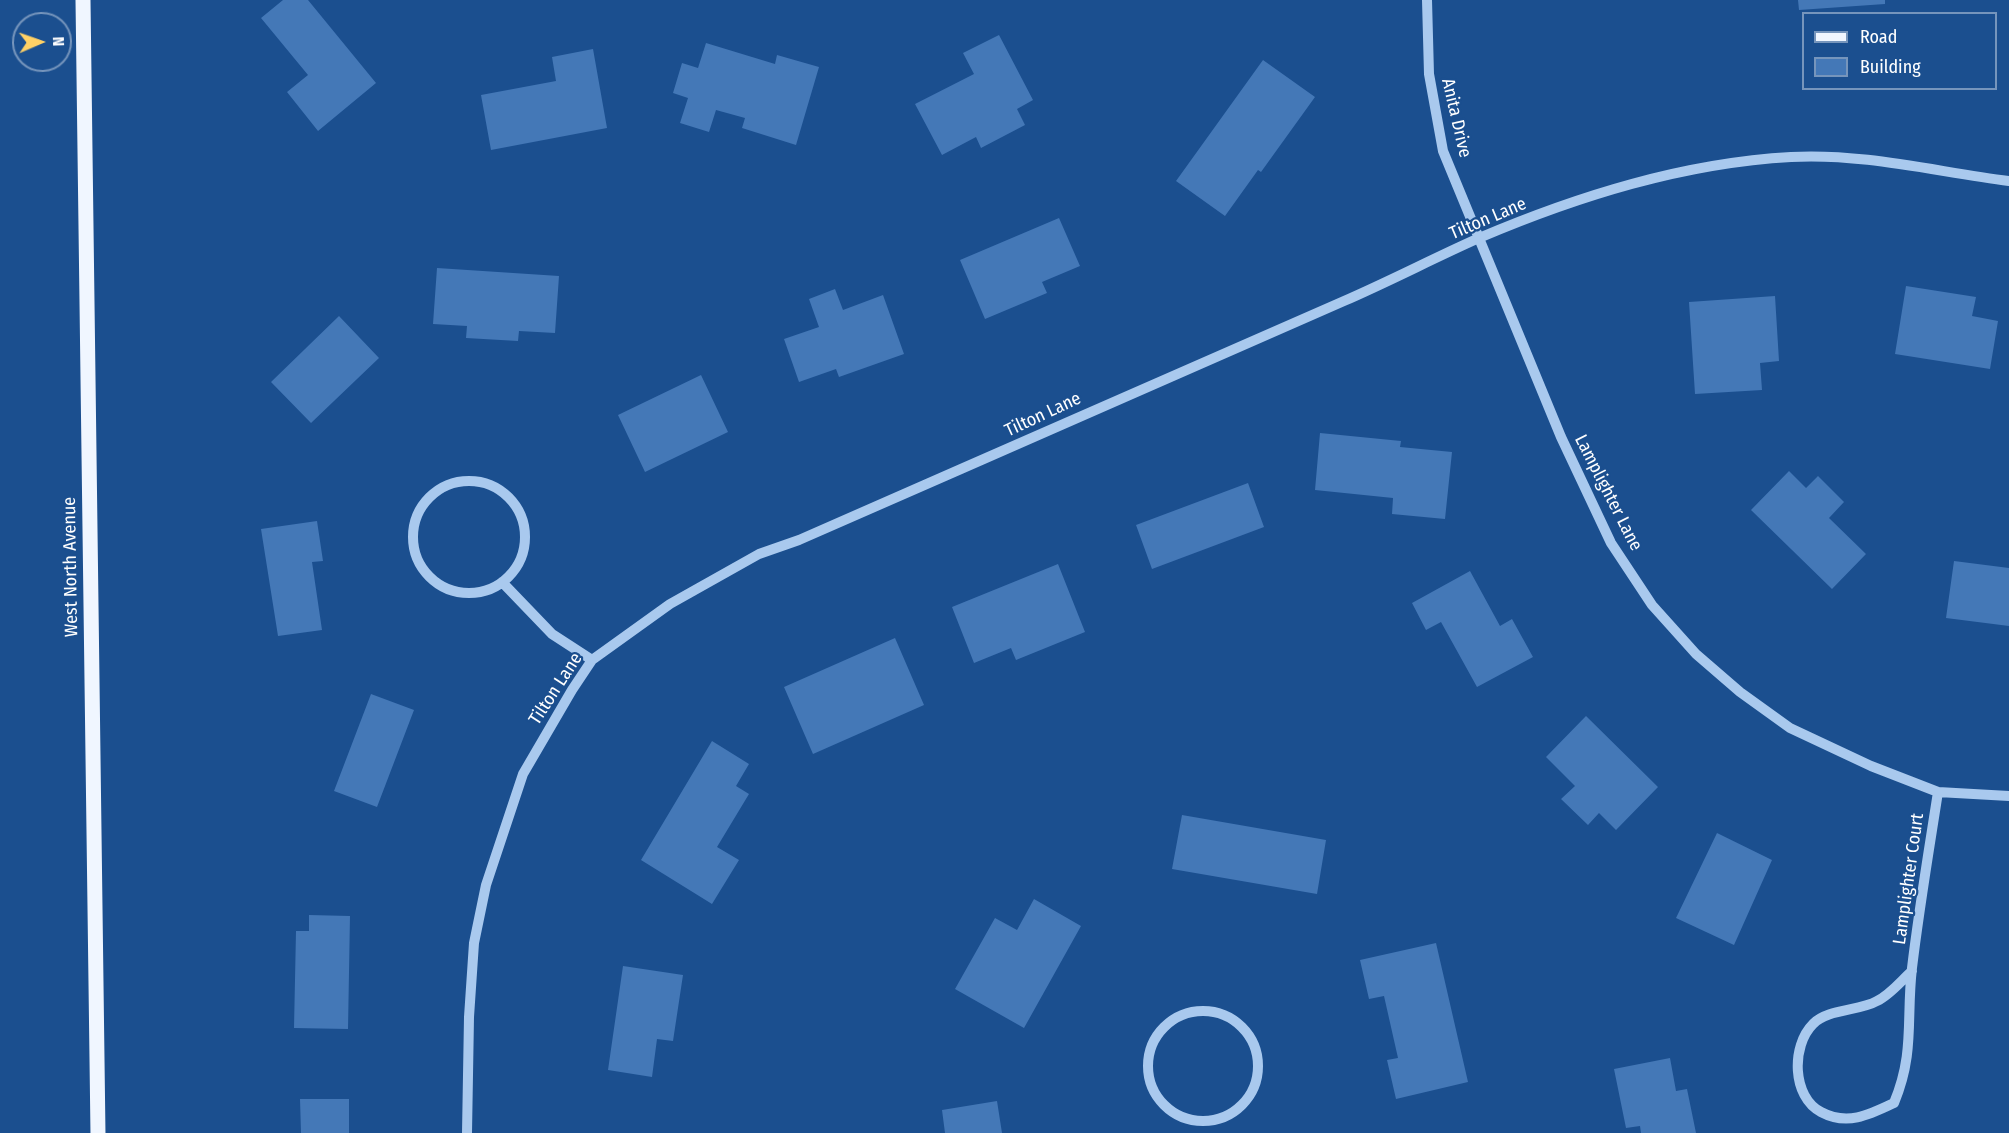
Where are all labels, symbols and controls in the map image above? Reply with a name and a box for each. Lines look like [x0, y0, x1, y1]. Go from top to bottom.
north arrow [12, 12, 72, 72]
legend [1802, 12, 1997, 90]
text: Road [1860, 26, 1897, 48]
text: N [49, 36, 68, 47]
text: Building [1860, 56, 1921, 78]
street label: Anita Drive [1436, 76, 1476, 160]
street label: Tilton Lane [1446, 193, 1530, 245]
street label: Tilton Lane [1002, 388, 1084, 442]
street label: Lamplighter Lane [1569, 431, 1647, 555]
street label: West North Avenue [59, 497, 83, 637]
street label: Tilton Lane [525, 649, 587, 729]
street label: Lamplighter Court [1889, 812, 1929, 946]

